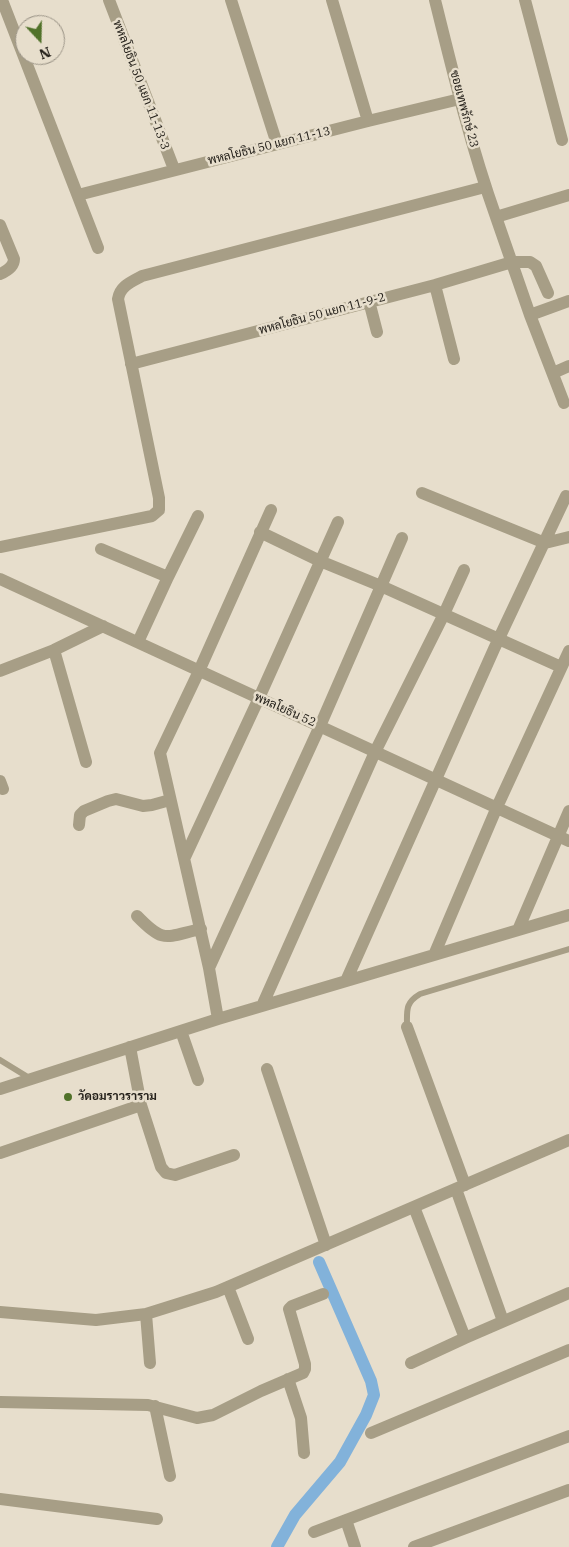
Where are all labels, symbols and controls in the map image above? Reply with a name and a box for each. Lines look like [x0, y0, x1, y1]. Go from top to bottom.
north arrow [15, 15, 65, 65]
street label: พหลโยธิน 50 แยก 11-13-3 [110, 18, 172, 152]
text: N [37, 43, 53, 63]
street label: ซอยเทพรักษ์ 23 [447, 69, 481, 149]
street label: พหลโยธิน 50 แยก 11-13 [206, 124, 332, 168]
street label: พหลโยธิน 50 แยก 11-9-2 [257, 290, 387, 338]
street label: พหลโยธิน 52 [252, 690, 318, 730]
place label: วัดอมราวราราม [78, 1090, 157, 1104]
marker: วัดอมราวราราม [62, 1091, 74, 1103]

